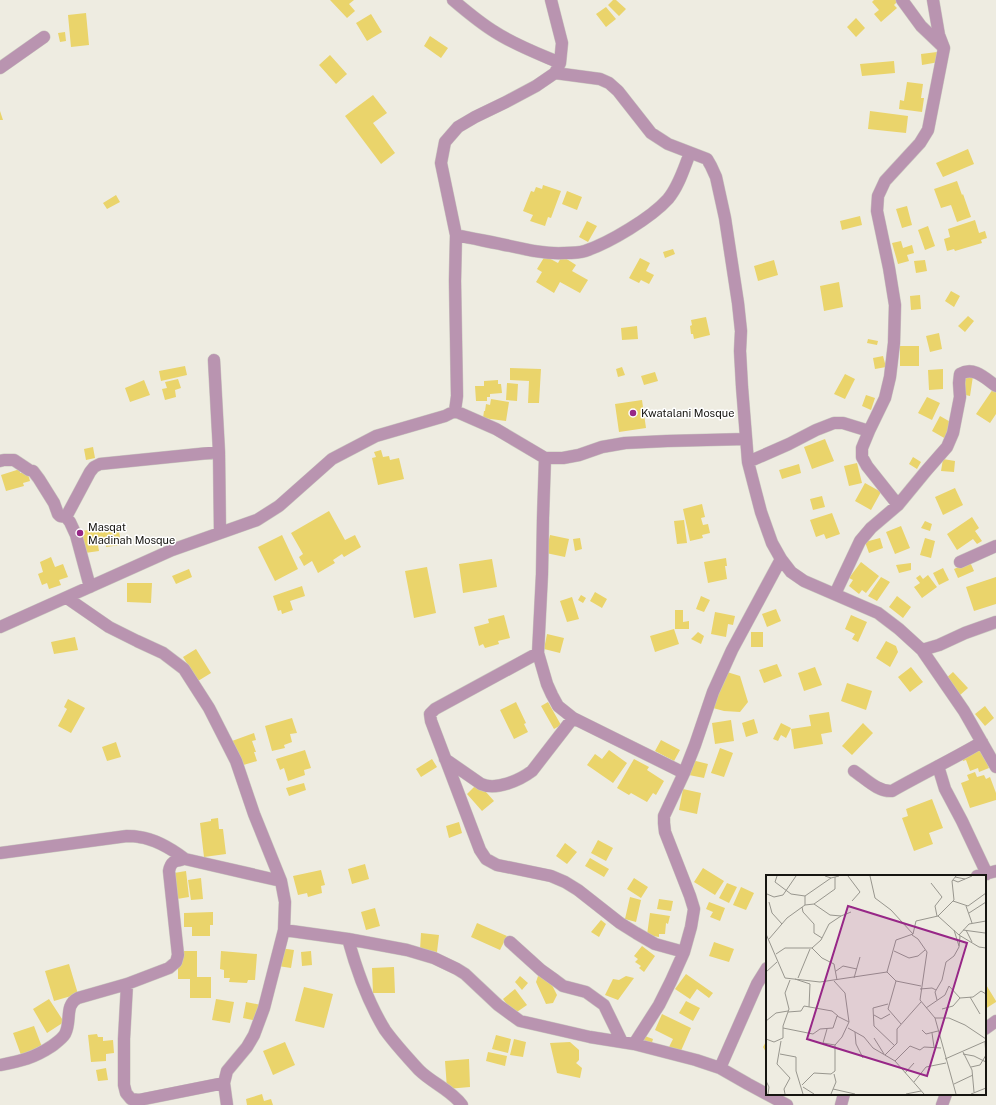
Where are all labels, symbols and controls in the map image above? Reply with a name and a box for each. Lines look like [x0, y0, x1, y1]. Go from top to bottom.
place label: Kwatalani Mosque [641, 407, 734, 419]
marker: Kwatalani Mosque [628, 408, 638, 418]
place label: Masqat Madinah Mosque [88, 521, 175, 546]
marker: Masqat Madinah Mosque [75, 528, 85, 538]
inset map [766, 875, 986, 1095]

